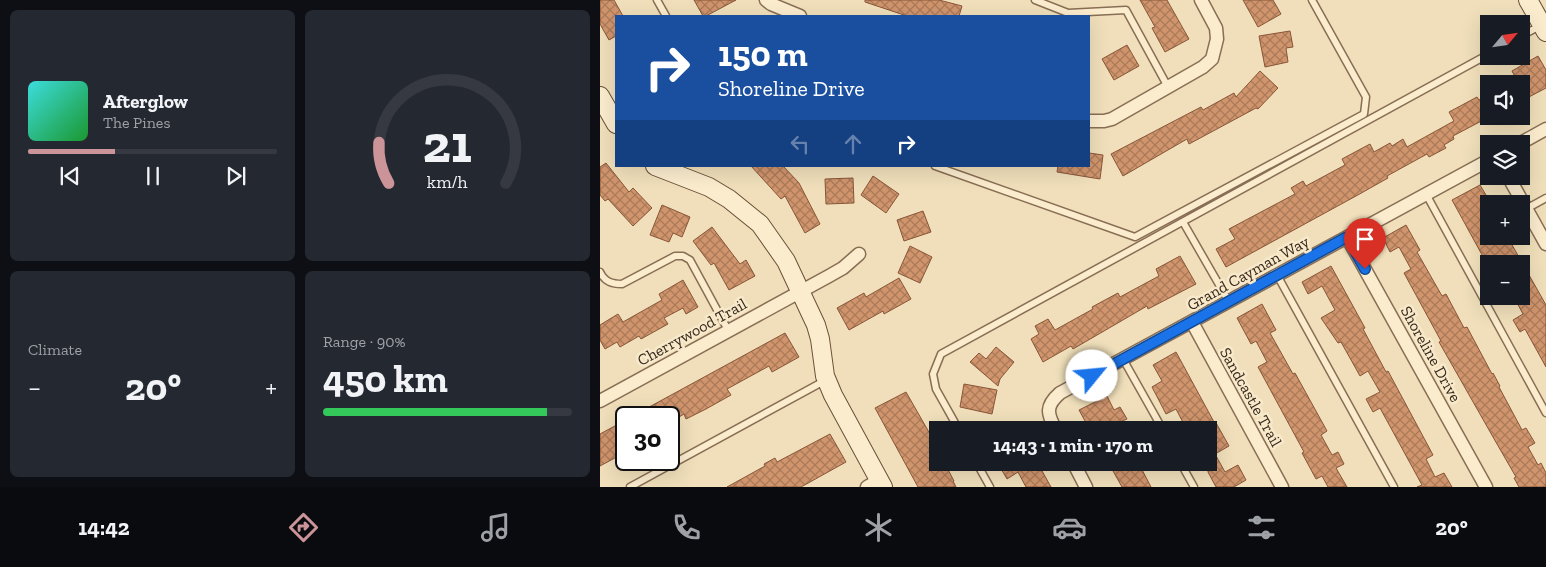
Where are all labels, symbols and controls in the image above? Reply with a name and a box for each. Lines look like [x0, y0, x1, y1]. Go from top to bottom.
north arrow [1480, 15, 1530, 65]
map controls [1480, 15, 1530, 305]
text: 150 m [718, 33, 808, 75]
icon: right [635, 35, 700, 100]
text: Shoreline Drive [718, 75, 865, 102]
button: sound [1480, 75, 1530, 125]
text: Afterglow [103, 90, 188, 113]
text: The Pines [103, 113, 170, 132]
text: 21 [423, 113, 472, 175]
icon: left [786, 130, 814, 158]
icon: ahead [839, 130, 867, 158]
icon: right [892, 130, 920, 158]
button: layers [1480, 135, 1530, 185]
icon: previous [56, 162, 84, 190]
icon: pause [139, 162, 167, 190]
icon: next [222, 162, 250, 190]
text: km/h [427, 171, 468, 193]
button: + [1480, 195, 1530, 245]
pin [1344, 218, 1386, 269]
icon: arrive [1351, 225, 1379, 253]
street label: Grand Cayman Way [1184, 231, 1313, 314]
button: − [1480, 255, 1530, 305]
street label: Cherrywood Trail [634, 294, 750, 370]
street label: Shoreline Drive [1397, 303, 1465, 405]
text: Range · 90% [323, 332, 406, 351]
text: Climate [28, 340, 82, 359]
street label: Sandcastle Trail [1216, 344, 1286, 450]
position arrow [1065, 349, 1117, 401]
text: 450 km [323, 356, 448, 402]
text: 20° [125, 364, 181, 410]
text: − [28, 371, 41, 404]
text: + [265, 371, 277, 404]
speed limit sign: 30 [615, 406, 680, 471]
text: 14:43 · 1 min · 170 m [993, 434, 1153, 457]
icon: directions [286, 510, 321, 545]
icon: music [478, 510, 513, 545]
icon: phone [669, 510, 704, 545]
icon: climate [861, 510, 896, 545]
icon: car [1052, 510, 1087, 545]
icon: filters [1244, 510, 1279, 545]
text: 14:42 [78, 514, 130, 541]
text: 20° [1435, 514, 1468, 541]

